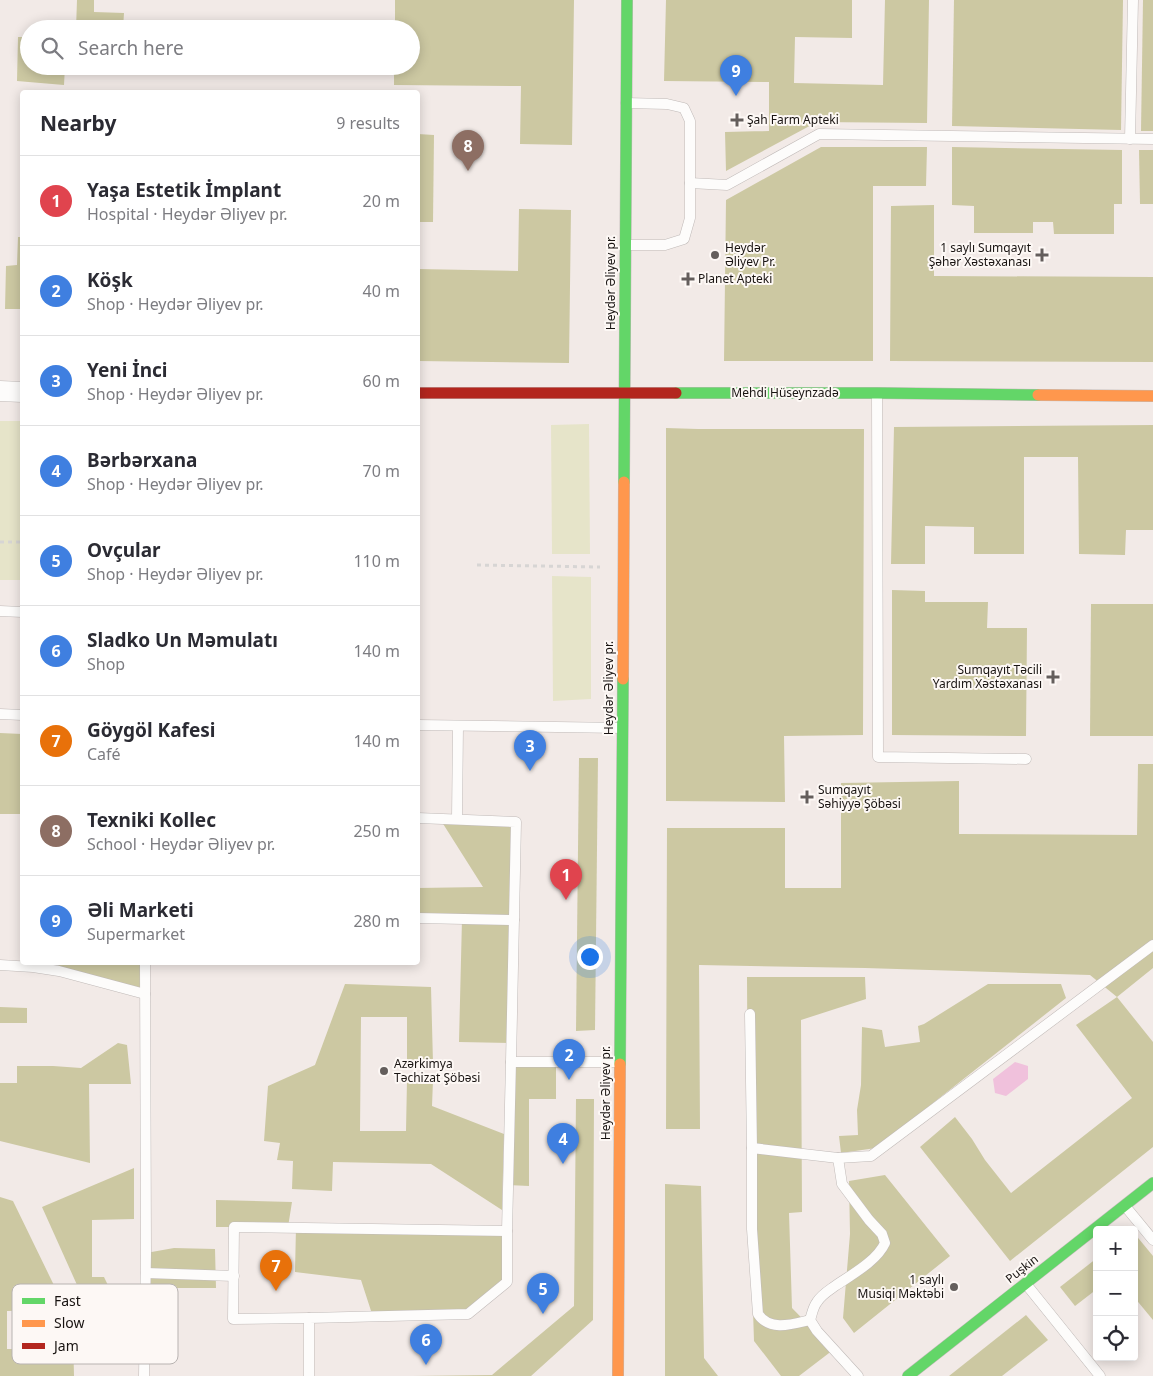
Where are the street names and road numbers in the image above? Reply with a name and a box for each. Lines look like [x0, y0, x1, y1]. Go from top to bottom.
street label: Heydər Əliyev pr. [602, 236, 619, 330]
street label: Mehdi Hüseynzadə [731, 384, 839, 401]
street label: Heydər Əliyev pr. [600, 641, 617, 735]
street label: Heydər Əliyev pr. [597, 1046, 614, 1140]
street label: Puşkin [1002, 1250, 1042, 1287]

